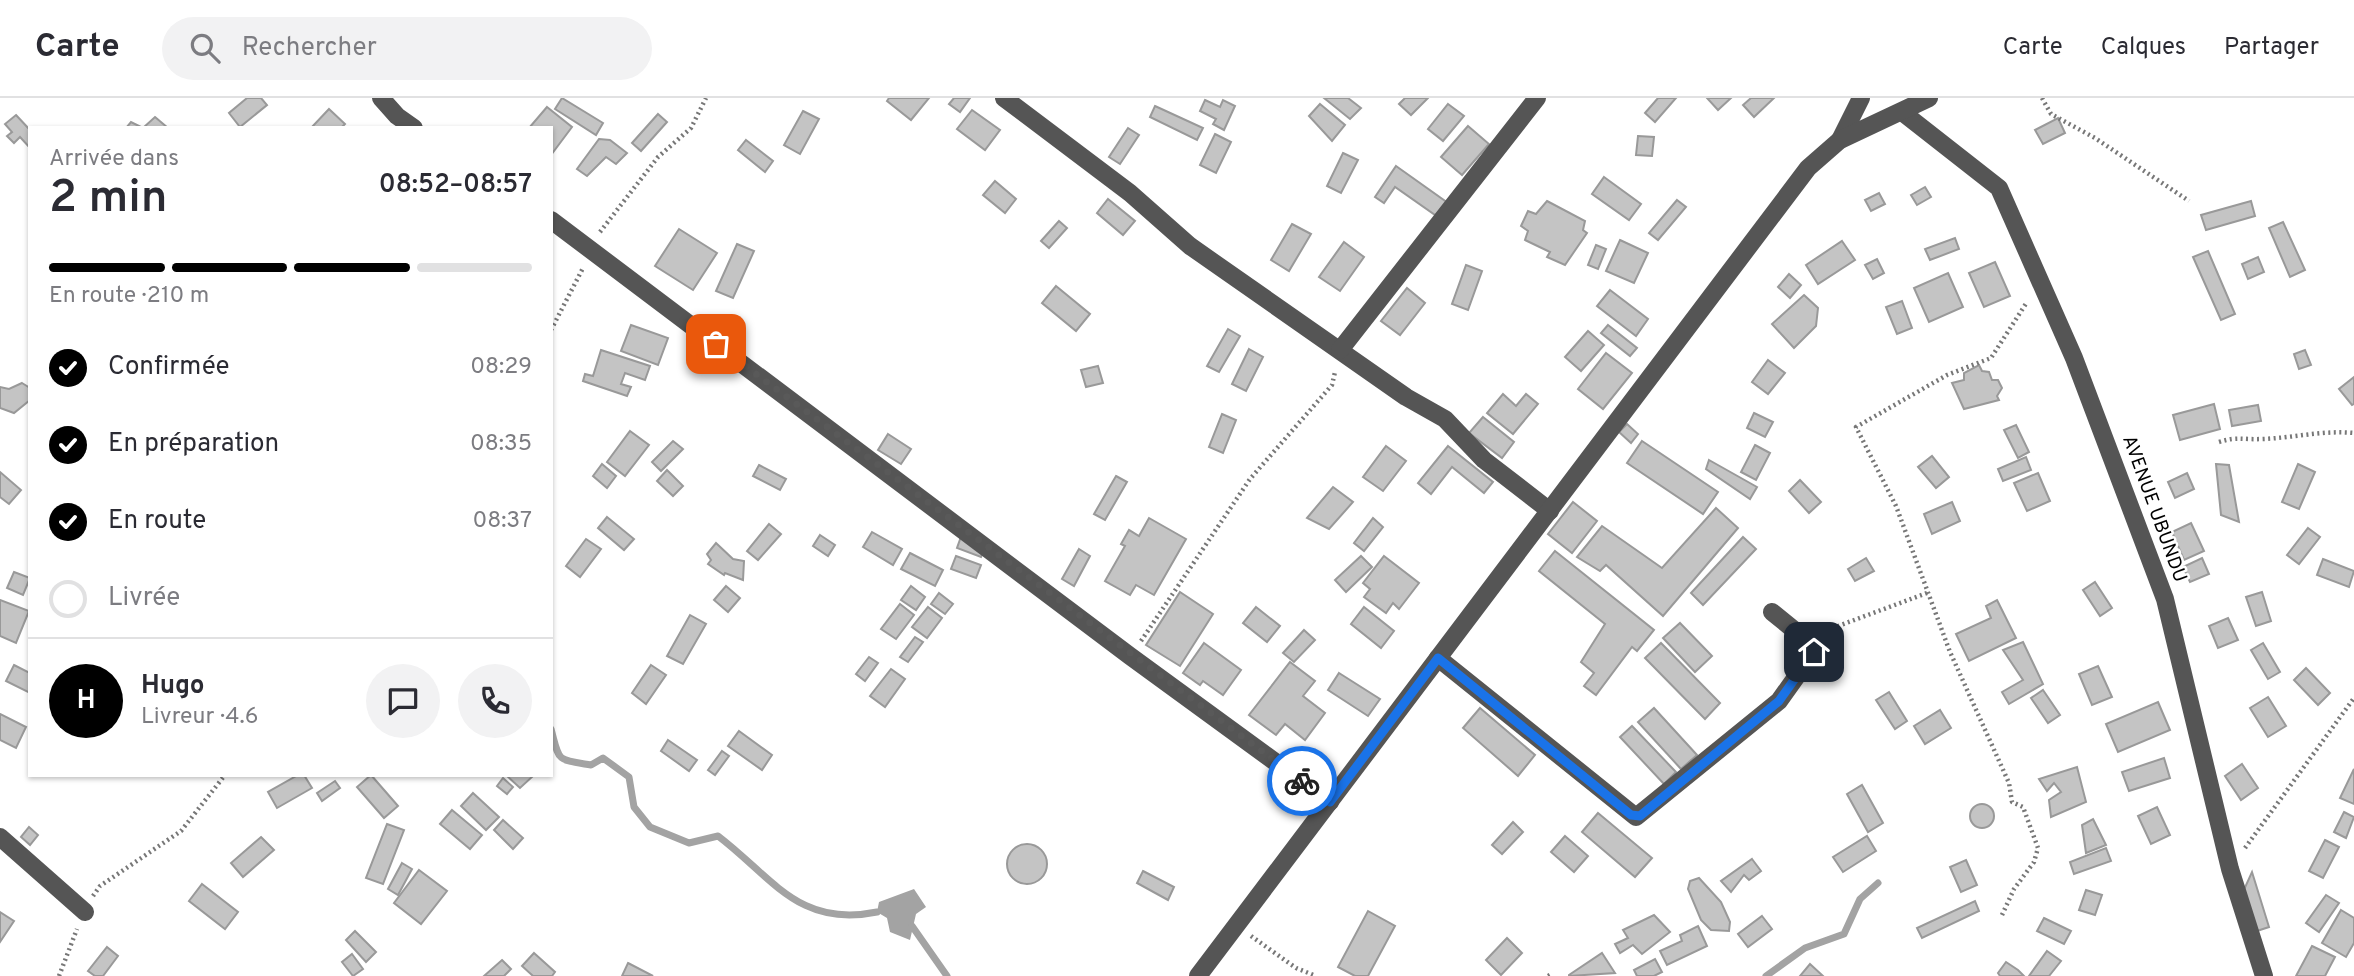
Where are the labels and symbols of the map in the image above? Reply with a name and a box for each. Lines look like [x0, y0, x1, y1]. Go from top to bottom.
pin [686, 314, 746, 374]
street label: AVENUE UBUNDU [2116, 432, 2192, 586]
pin [1784, 622, 1844, 682]
courier [1267, 746, 1337, 816]

